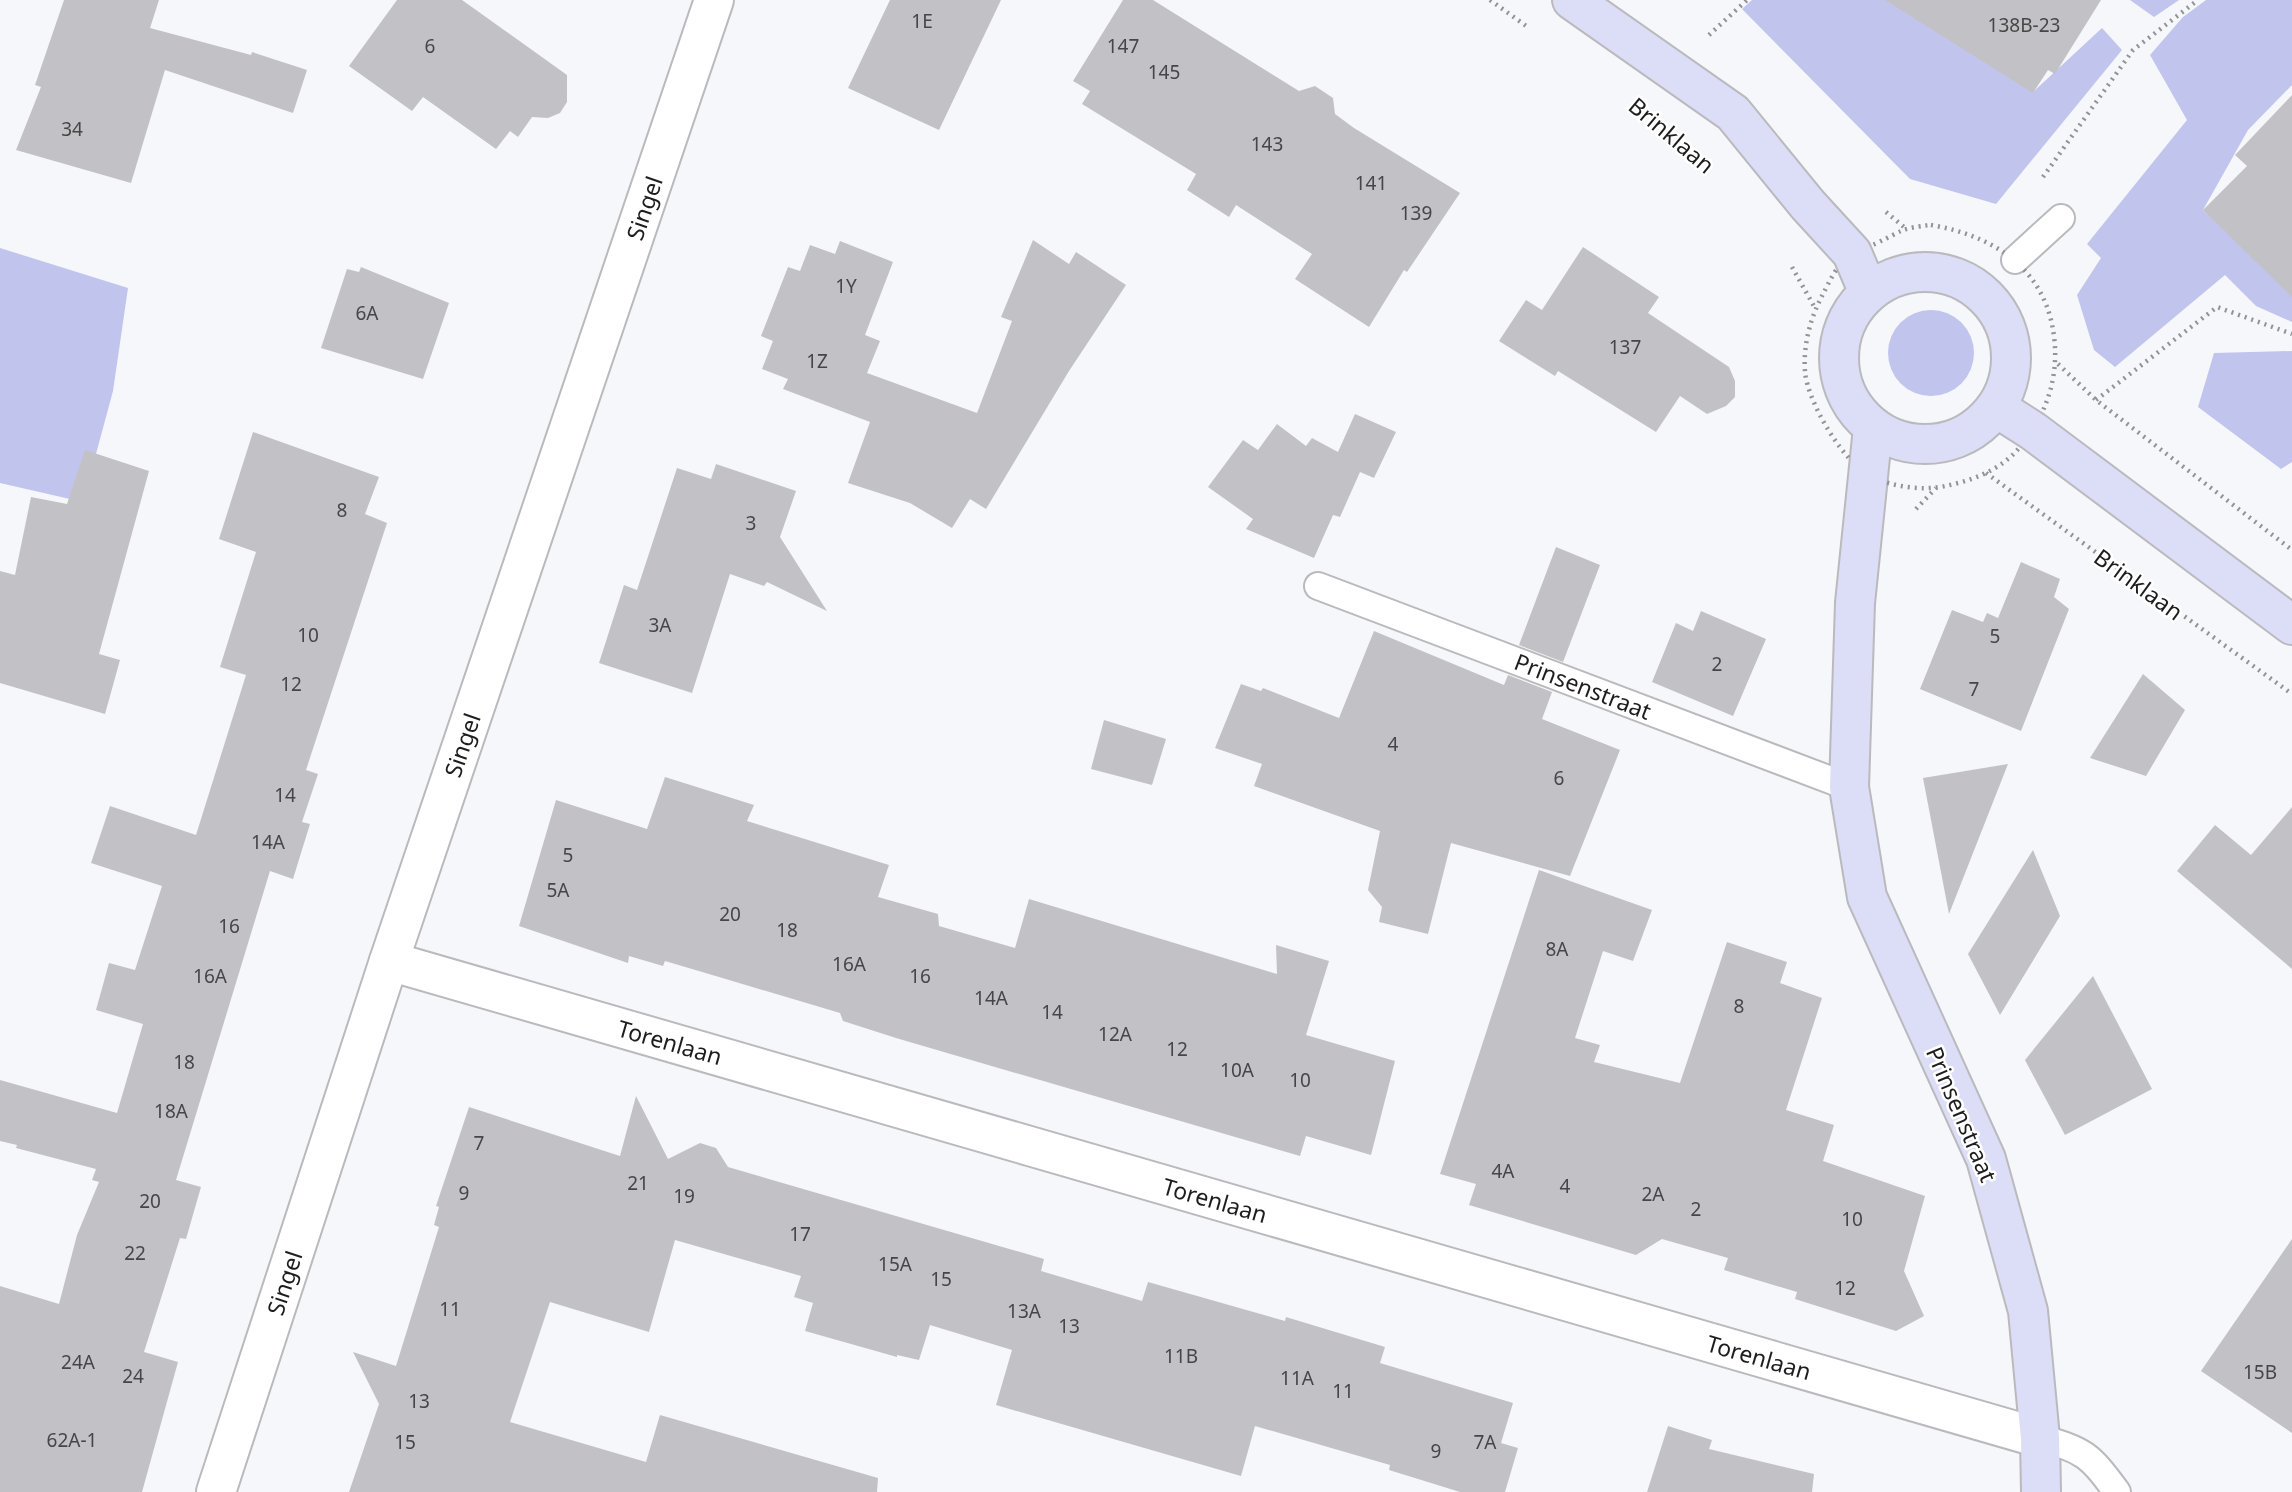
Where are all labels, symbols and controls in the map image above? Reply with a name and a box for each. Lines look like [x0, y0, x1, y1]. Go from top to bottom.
house number: 1E [911, 8, 933, 34]
house number: 138B-23 [1988, 12, 2060, 38]
house number: 6 [425, 33, 435, 59]
house number: 147 [1107, 33, 1139, 59]
house number: 145 [1148, 59, 1180, 85]
street label: Brinklaan [1622, 90, 1722, 180]
house number: 34 [61, 116, 83, 142]
house number: 143 [1251, 131, 1283, 157]
house number: 141 [1355, 170, 1387, 196]
street label: Singel [618, 172, 670, 244]
house number: 139 [1400, 200, 1432, 226]
house number: 1Y [835, 273, 857, 299]
house number: 6A [355, 300, 379, 326]
house number: 137 [1609, 334, 1641, 360]
house number: 1Z [806, 348, 828, 374]
house number: 8 [337, 497, 347, 523]
house number: 3 [746, 510, 756, 536]
street label: Brinklaan [2088, 541, 2190, 627]
house number: 3A [648, 612, 672, 638]
house number: 10 [297, 622, 319, 648]
house number: 5 [1990, 623, 2000, 649]
street label: Prinsenstraat [1510, 645, 1656, 727]
house number: 2 [1712, 651, 1722, 677]
house number: 12 [280, 671, 302, 697]
house number: 7 [1969, 676, 1979, 702]
street label: Singel [436, 709, 488, 781]
house number: 4 [1388, 731, 1399, 757]
house number: 6 [1554, 765, 1564, 791]
house number: 14 [274, 782, 296, 808]
house number: 14A [251, 829, 286, 855]
house number: 5 [563, 842, 573, 868]
house number: 5A [546, 877, 570, 903]
house number: 20 [719, 901, 741, 927]
house number: 16 [218, 913, 240, 939]
house number: 18 [776, 917, 798, 943]
house number: 8A [1545, 936, 1569, 962]
house number: 16A [832, 951, 867, 977]
house number: 16A [193, 963, 228, 989]
house number: 16 [909, 963, 931, 989]
house number: 14A [974, 985, 1009, 1011]
house number: 8 [1734, 993, 1744, 1019]
house number: 14 [1041, 999, 1063, 1025]
street label: Torenlaan [614, 1012, 726, 1072]
house number: 12A [1098, 1021, 1133, 1047]
house number: 12 [1166, 1036, 1188, 1062]
street label: Prinsenstraat [1919, 1041, 2005, 1187]
house number: 18 [173, 1049, 195, 1075]
house number: 10A [1220, 1057, 1255, 1083]
house number: 10 [1289, 1067, 1311, 1093]
house number: 18A [154, 1098, 189, 1124]
house number: 7 [474, 1130, 484, 1156]
house number: 4A [1491, 1158, 1515, 1184]
house number: 21 [627, 1170, 649, 1196]
street label: Torenlaan [1159, 1170, 1271, 1230]
house number: 4 [1560, 1173, 1571, 1199]
house number: 9 [459, 1180, 469, 1206]
house number: 2A [1641, 1181, 1665, 1207]
house number: 19 [673, 1183, 695, 1209]
house number: 20 [139, 1188, 161, 1214]
house number: 2 [1691, 1196, 1701, 1222]
house number: 10 [1841, 1206, 1863, 1232]
house number: 17 [789, 1221, 811, 1247]
house number: 22 [124, 1240, 146, 1266]
street label: Singel [259, 1247, 309, 1319]
house number: 15A [878, 1251, 913, 1277]
house number: 15 [930, 1266, 952, 1292]
house number: 12 [1834, 1275, 1856, 1301]
house number: 11 [439, 1296, 461, 1322]
house number: 13A [1007, 1298, 1042, 1324]
house number: 13 [1058, 1313, 1080, 1339]
street label: Torenlaan [1703, 1327, 1815, 1387]
house number: 11B [1164, 1343, 1198, 1369]
house number: 24A [61, 1349, 96, 1375]
house number: 15B [2243, 1359, 2277, 1385]
house number: 24 [122, 1363, 144, 1389]
house number: 11A [1280, 1365, 1315, 1391]
house number: 11 [1332, 1378, 1354, 1404]
house number: 13 [408, 1388, 430, 1414]
house number: 62A-1 [47, 1427, 97, 1453]
house number: 15 [394, 1429, 416, 1455]
house number: 7A [1473, 1429, 1497, 1455]
house number: 9 [1431, 1438, 1441, 1464]

